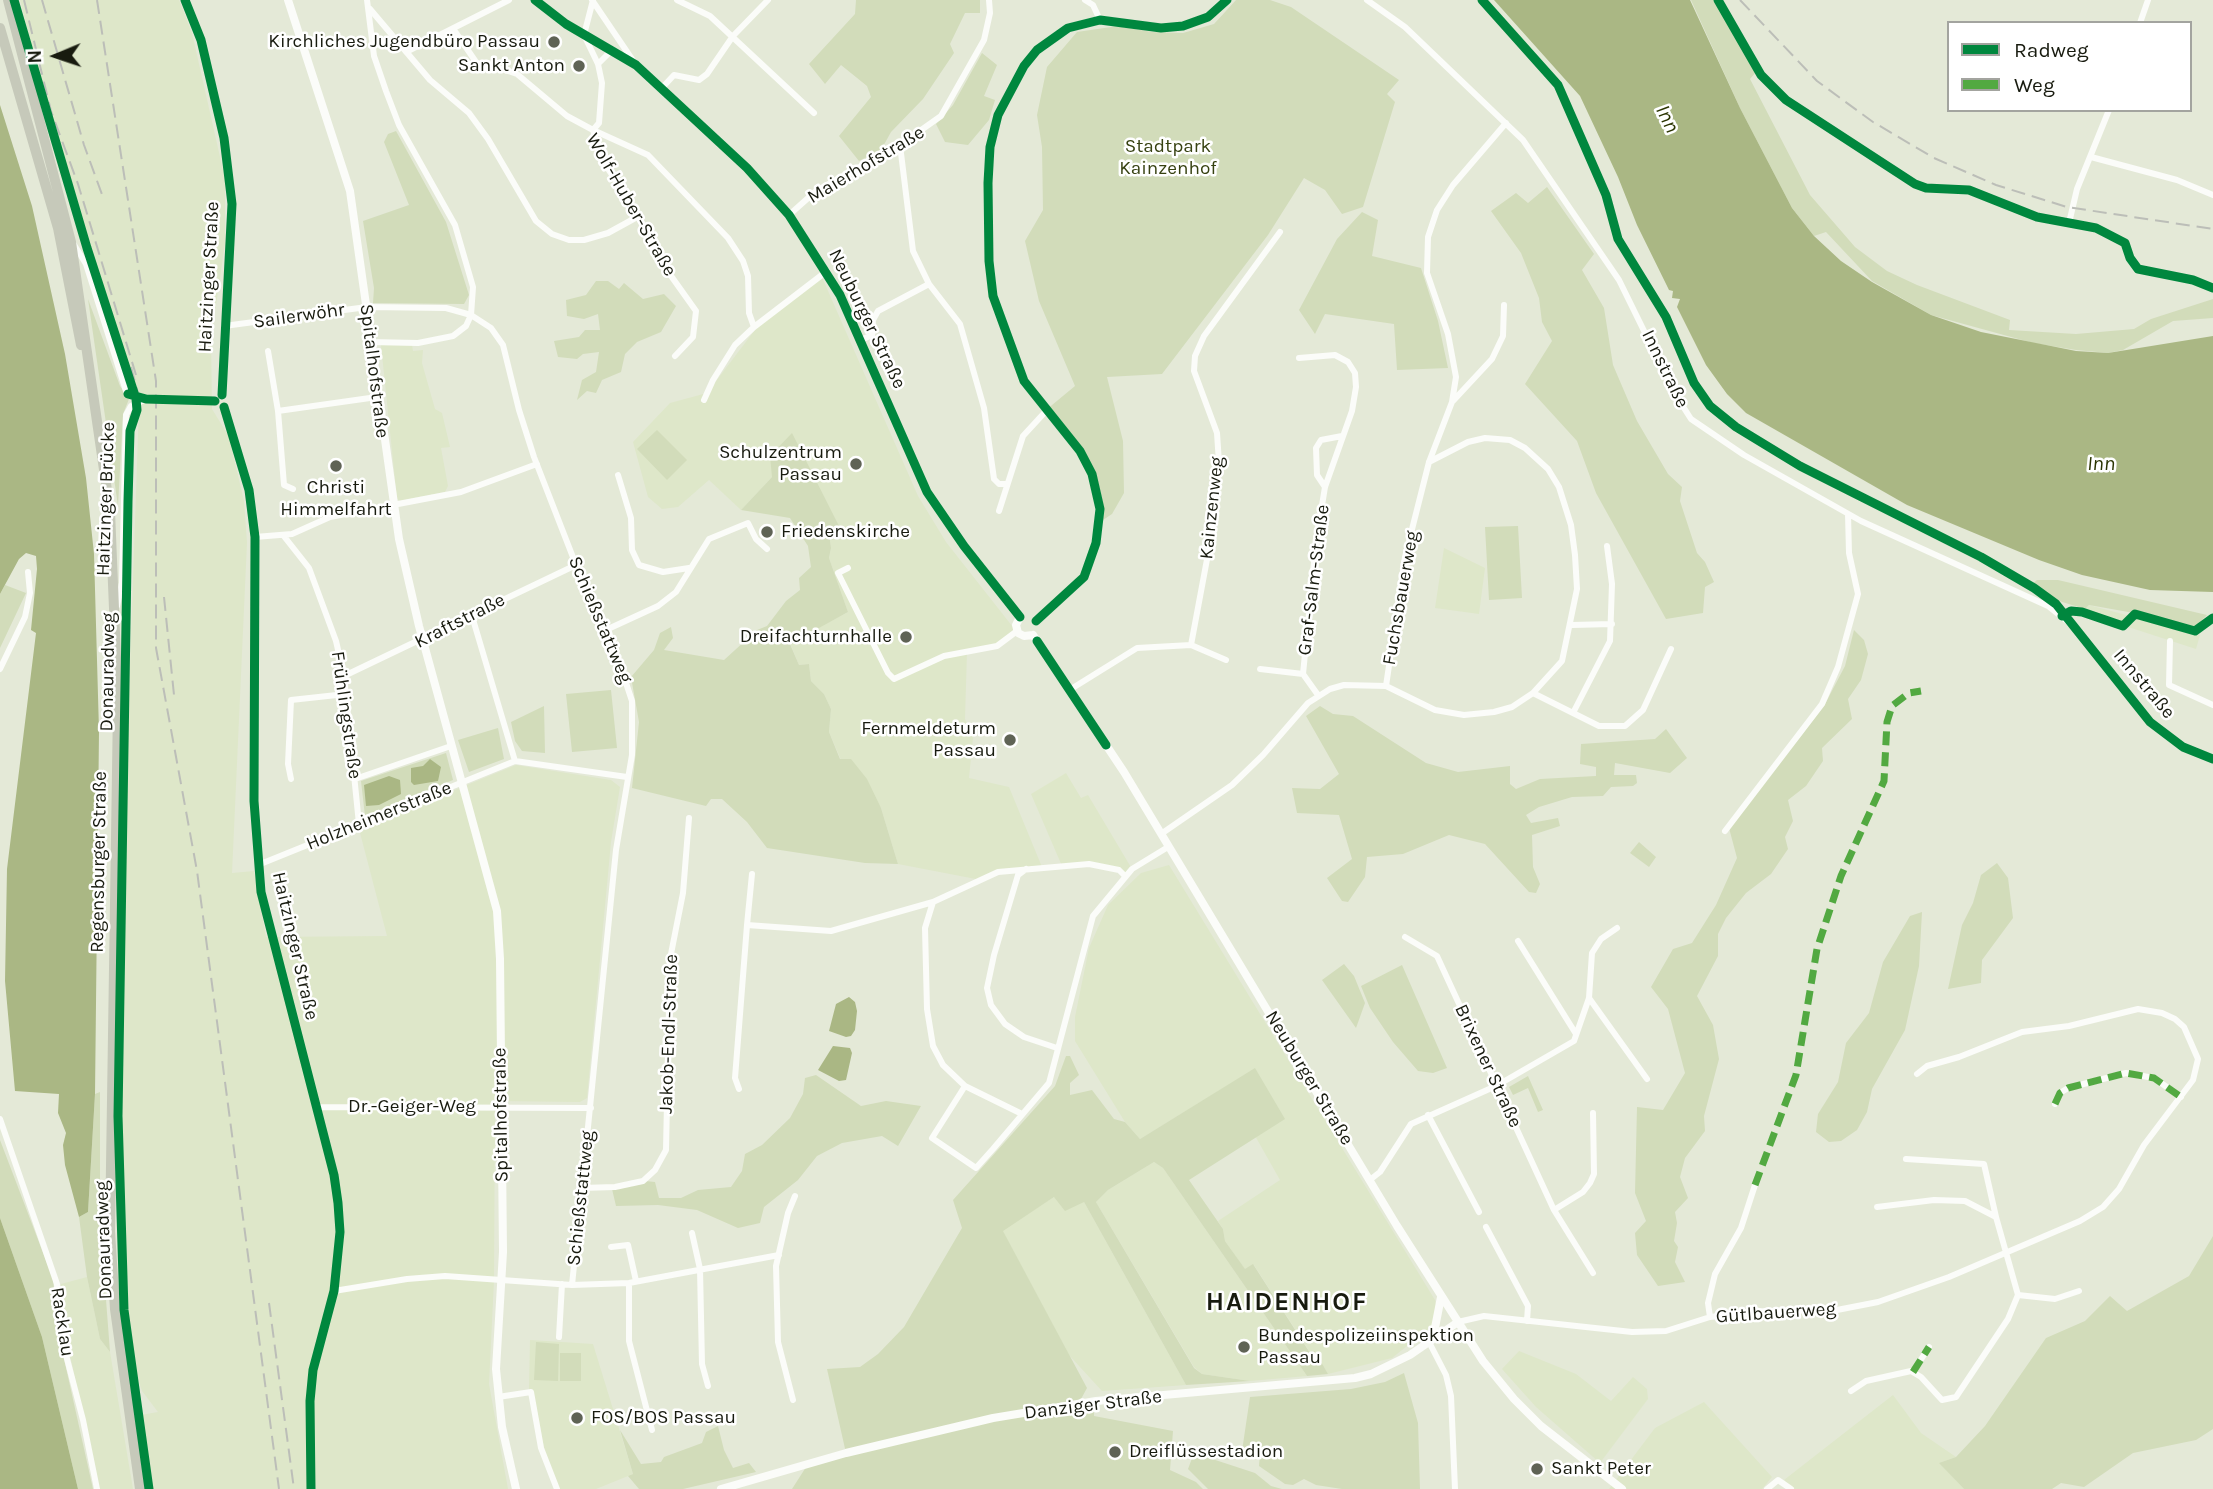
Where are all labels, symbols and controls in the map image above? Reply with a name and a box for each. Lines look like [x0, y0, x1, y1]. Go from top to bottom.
north arrow [21, 21, 91, 91]
legend [1947, 21, 2192, 112]
place label: Kirchliches Jugendbüro Passau [268, 31, 540, 53]
marker: Kirchliches Jugendbüro Passau [546, 34, 562, 50]
text: Radweg [2014, 38, 2089, 62]
text: N [24, 50, 46, 64]
place label: Sankt Anton [458, 55, 565, 77]
marker: Sankt Anton [571, 58, 587, 74]
text: Weg [2014, 73, 2055, 97]
water label: Inn [1650, 101, 1684, 137]
street label: Maierhofstraße [803, 121, 929, 209]
street label: Wolf-Huber-Straße [581, 129, 681, 281]
park label: Stadtpark Kainzenhof [1119, 136, 1217, 180]
street label: Haitzinger Straße [194, 201, 224, 353]
street label: Neuburger Straße [823, 245, 911, 393]
street label: Sailerwöhr [252, 298, 346, 334]
street label: Spitalhofstraße [354, 303, 394, 439]
street label: Innstraße [1636, 326, 1694, 412]
street label: Haitzinger Brücke [92, 421, 120, 577]
place label: Schulzentrum Passau [719, 442, 842, 486]
water label: Inn [2087, 451, 2115, 477]
street label: Kainzenweg [1195, 455, 1229, 561]
marker: Schulzentrum Passau [848, 456, 864, 472]
marker: Christi Himmelfahrt [328, 458, 344, 474]
place label: Christi Himmelfahrt [280, 477, 392, 521]
street label: Graf-Salm-Straße [1293, 503, 1335, 657]
place label: Friedenskirche [781, 521, 910, 543]
marker: Friedenskirche [759, 524, 775, 540]
street label: Fuchsbauerweg [1378, 529, 1424, 667]
street label: Schießstattweg [563, 553, 637, 687]
street label: Kraftstraße [411, 589, 509, 653]
street label: Donauradweg [96, 612, 120, 732]
place label: Dreifachturnhalle [740, 626, 892, 648]
marker: Dreifachturnhalle [898, 629, 914, 645]
street label: Innstraße [2108, 644, 2180, 724]
street label: Frühlingstraße [326, 650, 366, 780]
place label: Fernmeldeturm Passau [861, 718, 996, 762]
marker: Fernmeldeturm Passau [1002, 732, 1018, 748]
street label: Regensburger Straße [86, 771, 112, 953]
street label: Holzheimerstraße [303, 776, 455, 856]
street label: Haitzinger Straße [267, 870, 323, 1022]
street label: Jakob-Endl-Straße [655, 954, 683, 1114]
street label: Brixener Straße [1449, 1001, 1527, 1131]
street label: Neuburger Straße [1260, 1007, 1358, 1149]
street label: Spitalhofstraße [488, 1047, 514, 1183]
street label: Dr.-Geiger-Weg [348, 1096, 476, 1118]
street label: Schießstattweg [563, 1129, 599, 1267]
street label: Donauradweg [91, 1180, 117, 1300]
street label: Racklau [45, 1286, 79, 1358]
district label: HAIDENHOF [1207, 1287, 1367, 1319]
street label: Gütlbauerweg [1715, 1297, 1837, 1329]
place label: Bundespolizeiinspektion Passau [1258, 1325, 1474, 1369]
marker: Bundespolizeiinspektion Passau [1236, 1339, 1252, 1355]
street label: Danziger Straße [1023, 1385, 1163, 1425]
place label: FOS/BOS Passau [591, 1407, 736, 1429]
marker: FOS/BOS Passau [569, 1410, 585, 1426]
place label: Dreiflüssestadion [1129, 1441, 1283, 1463]
marker: Dreiflüssestadion [1107, 1444, 1123, 1460]
place label: Sankt Peter [1551, 1458, 1651, 1480]
marker: Sankt Peter [1529, 1461, 1545, 1477]

